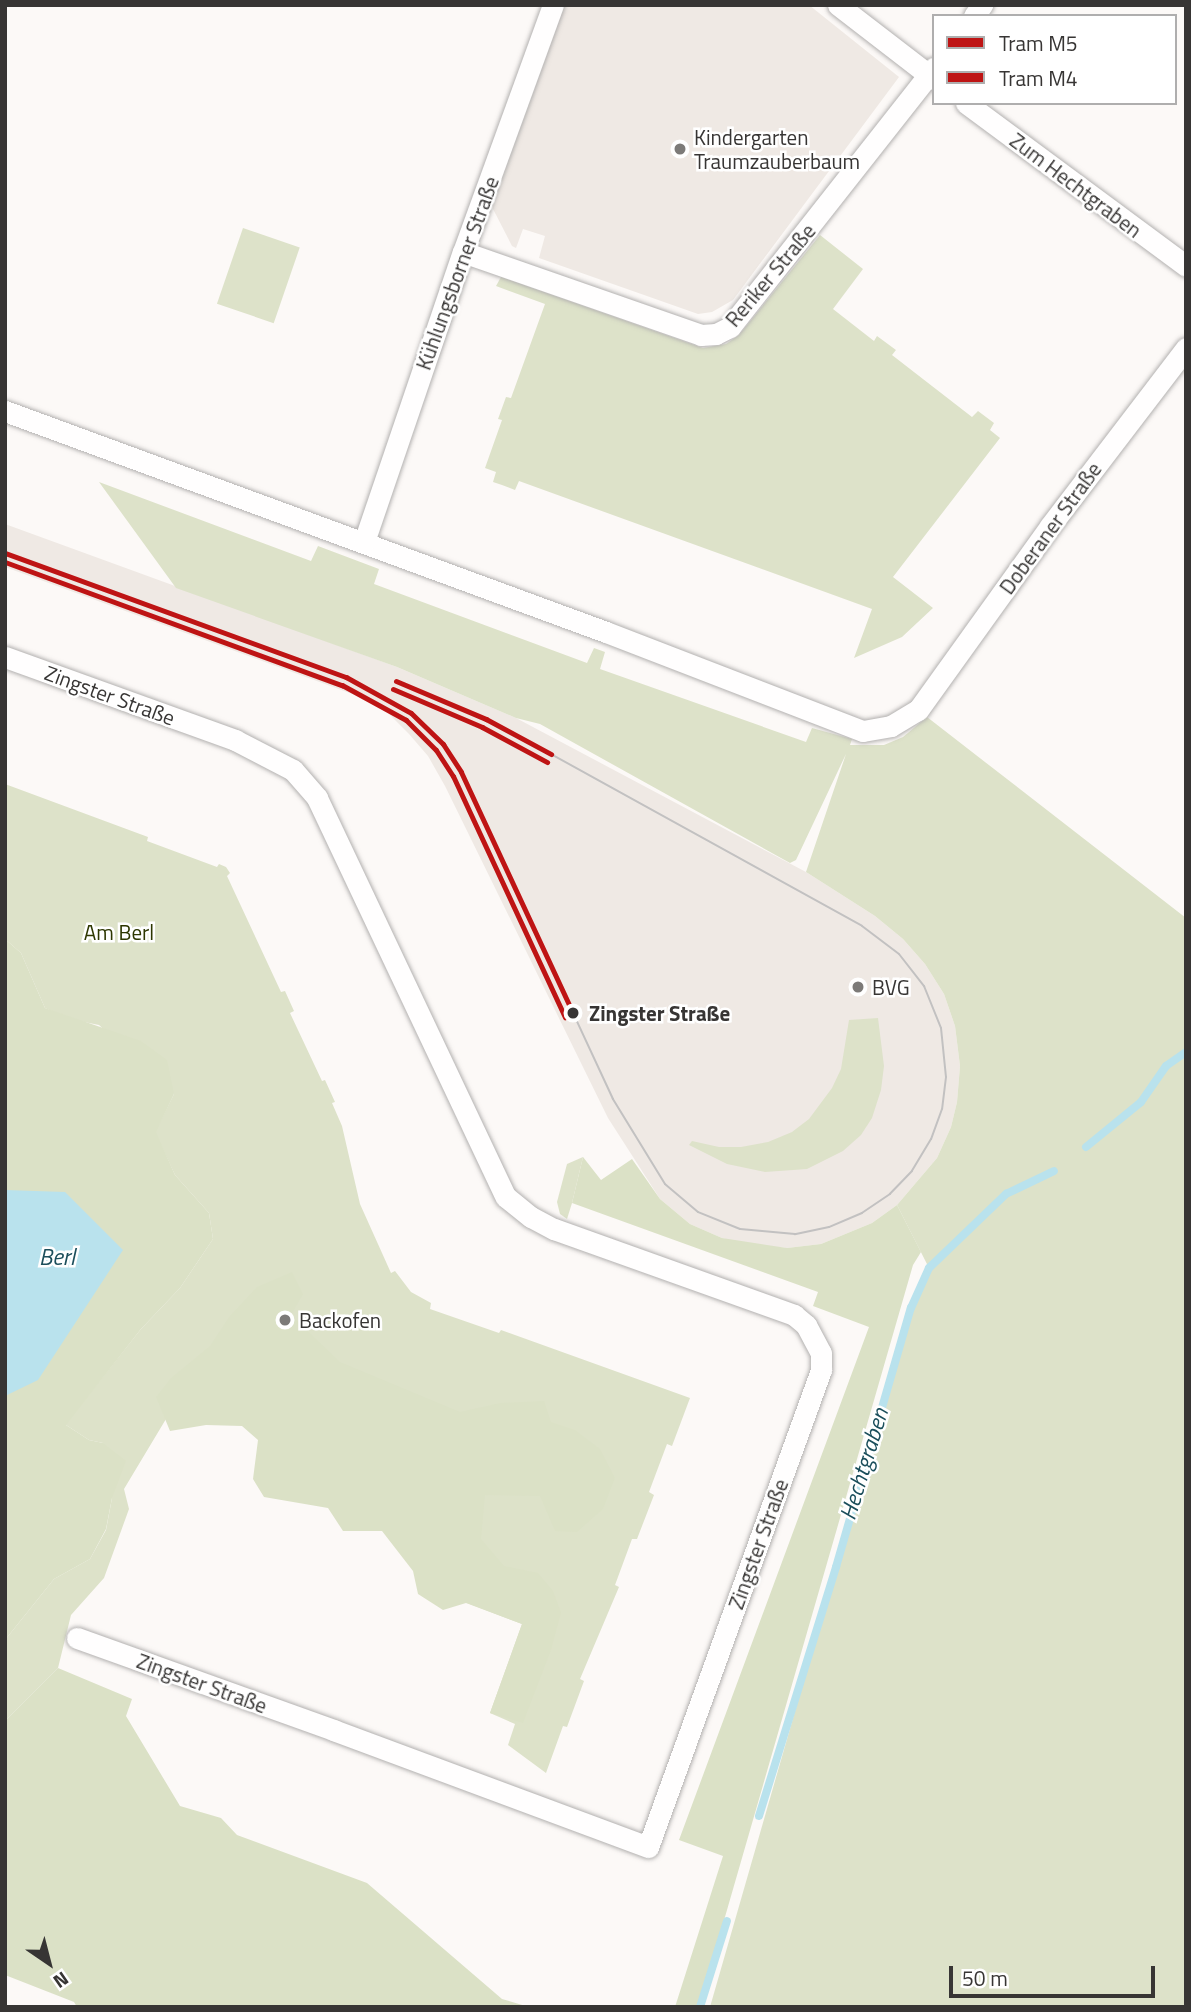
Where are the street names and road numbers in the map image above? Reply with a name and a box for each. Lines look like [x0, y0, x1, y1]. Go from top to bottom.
street label: Zum Hechtgraben [1005, 127, 1147, 243]
street label: Kühlungsborner Straße [410, 173, 504, 373]
street label: Reriker Straße [720, 218, 820, 332]
street label: Doberaner Straße [994, 457, 1106, 599]
street label: Zingster Straße [42, 660, 178, 730]
street label: Zingster Straße [723, 1476, 793, 1612]
street label: Zingster Straße [134, 1648, 270, 1718]

